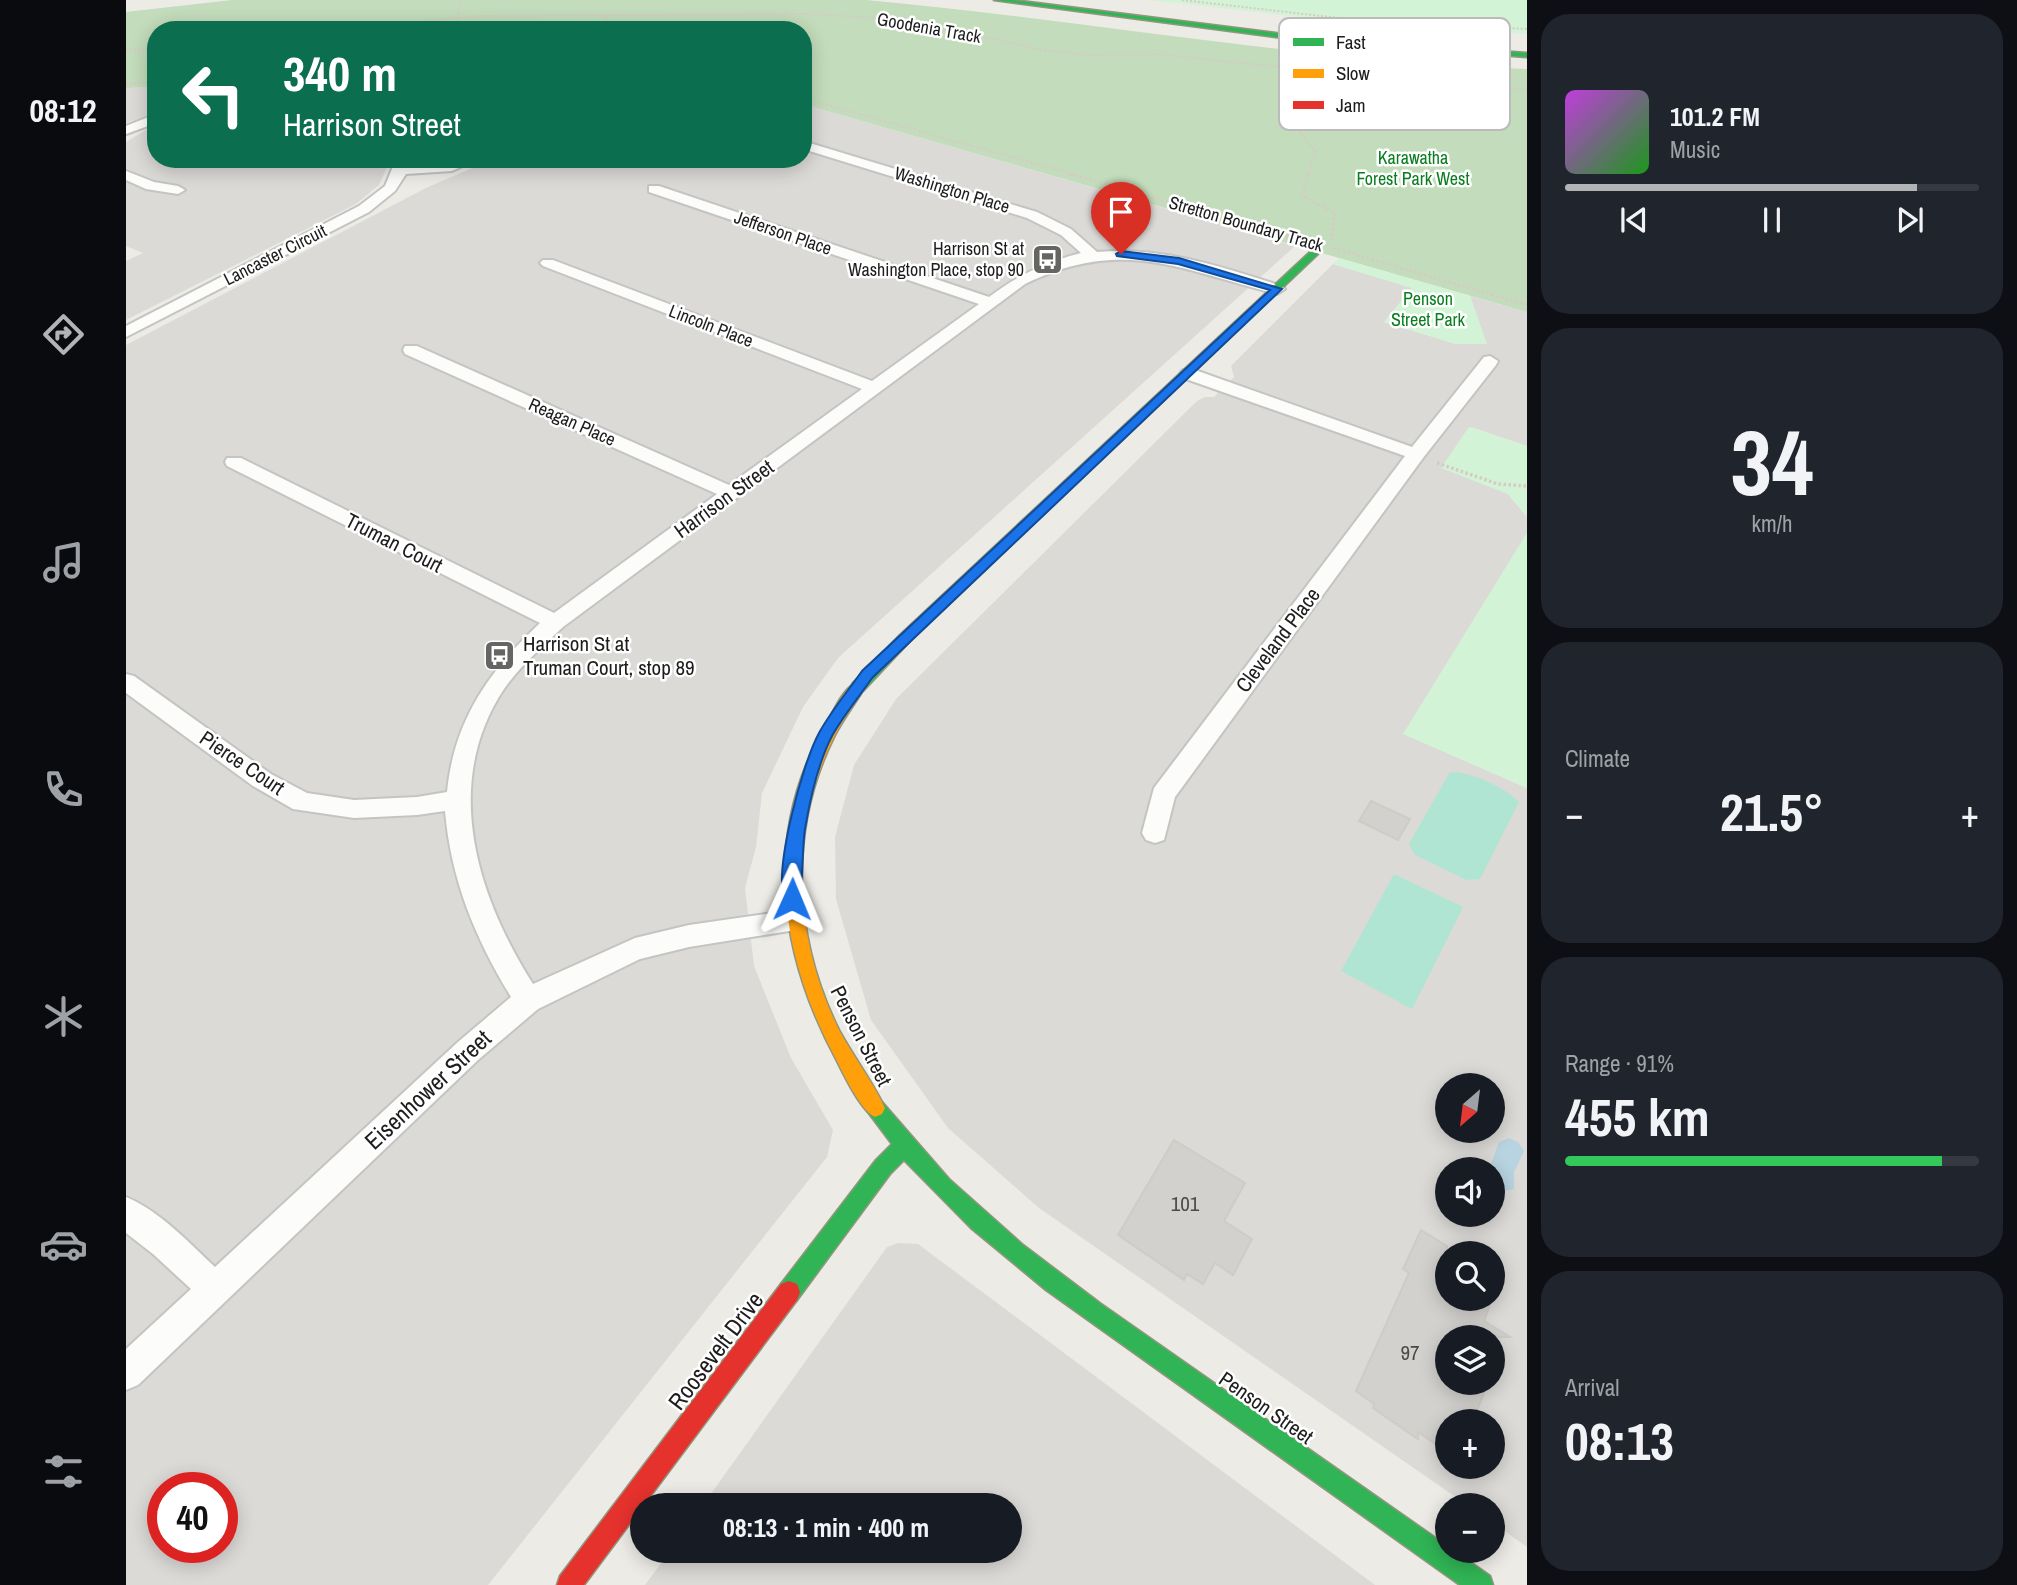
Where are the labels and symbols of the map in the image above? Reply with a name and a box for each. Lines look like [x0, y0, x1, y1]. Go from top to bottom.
street label: Goodenia Track [875, 6, 984, 49]
legend [1279, 18, 1510, 130]
text: Fast [1336, 29, 1366, 55]
text: Slow [1336, 60, 1371, 86]
text: Jam [1336, 92, 1365, 118]
park label: Karawatha Forest Park West [1356, 145, 1470, 191]
street label: Washington Place [891, 160, 1013, 219]
pin [1091, 182, 1151, 254]
street label: Stretton Boundary Track [1166, 190, 1327, 258]
street label: Jefferson Place [731, 204, 835, 261]
street label: Lancaster Circuit [219, 218, 331, 291]
place label: Harrison St at Washington Place, stop 90 [848, 236, 1024, 282]
bus stop icon: Harrison St at Washington Place, stop 90 [1030, 242, 1064, 276]
park label: Penson Street Park [1391, 286, 1466, 332]
street label: Lincoln Place [665, 298, 757, 353]
street label: Reagan Place [525, 391, 620, 452]
street label: Harrison Street [668, 452, 780, 545]
street label: Truman Court [341, 506, 448, 580]
street label: Cleveland Place [1229, 581, 1327, 698]
place label: Harrison St at Truman Court, stop 89 [523, 629, 695, 682]
bus stop icon: Harrison St at Truman Court, stop 89 [483, 639, 517, 673]
street label: Pierce Court [194, 724, 291, 802]
position arrow [755, 862, 829, 936]
street label: Penson Street [824, 981, 899, 1091]
street label: Eisenhower Street [357, 1022, 498, 1156]
north arrow [1435, 1073, 1505, 1143]
house number: 101 [1171, 1189, 1200, 1218]
street label: Roosevelt Drive [660, 1285, 770, 1416]
house number: 97 [1400, 1338, 1420, 1367]
street label: Penson Street [1213, 1364, 1319, 1451]
speed limit sign: 40 [147, 1472, 238, 1563]

